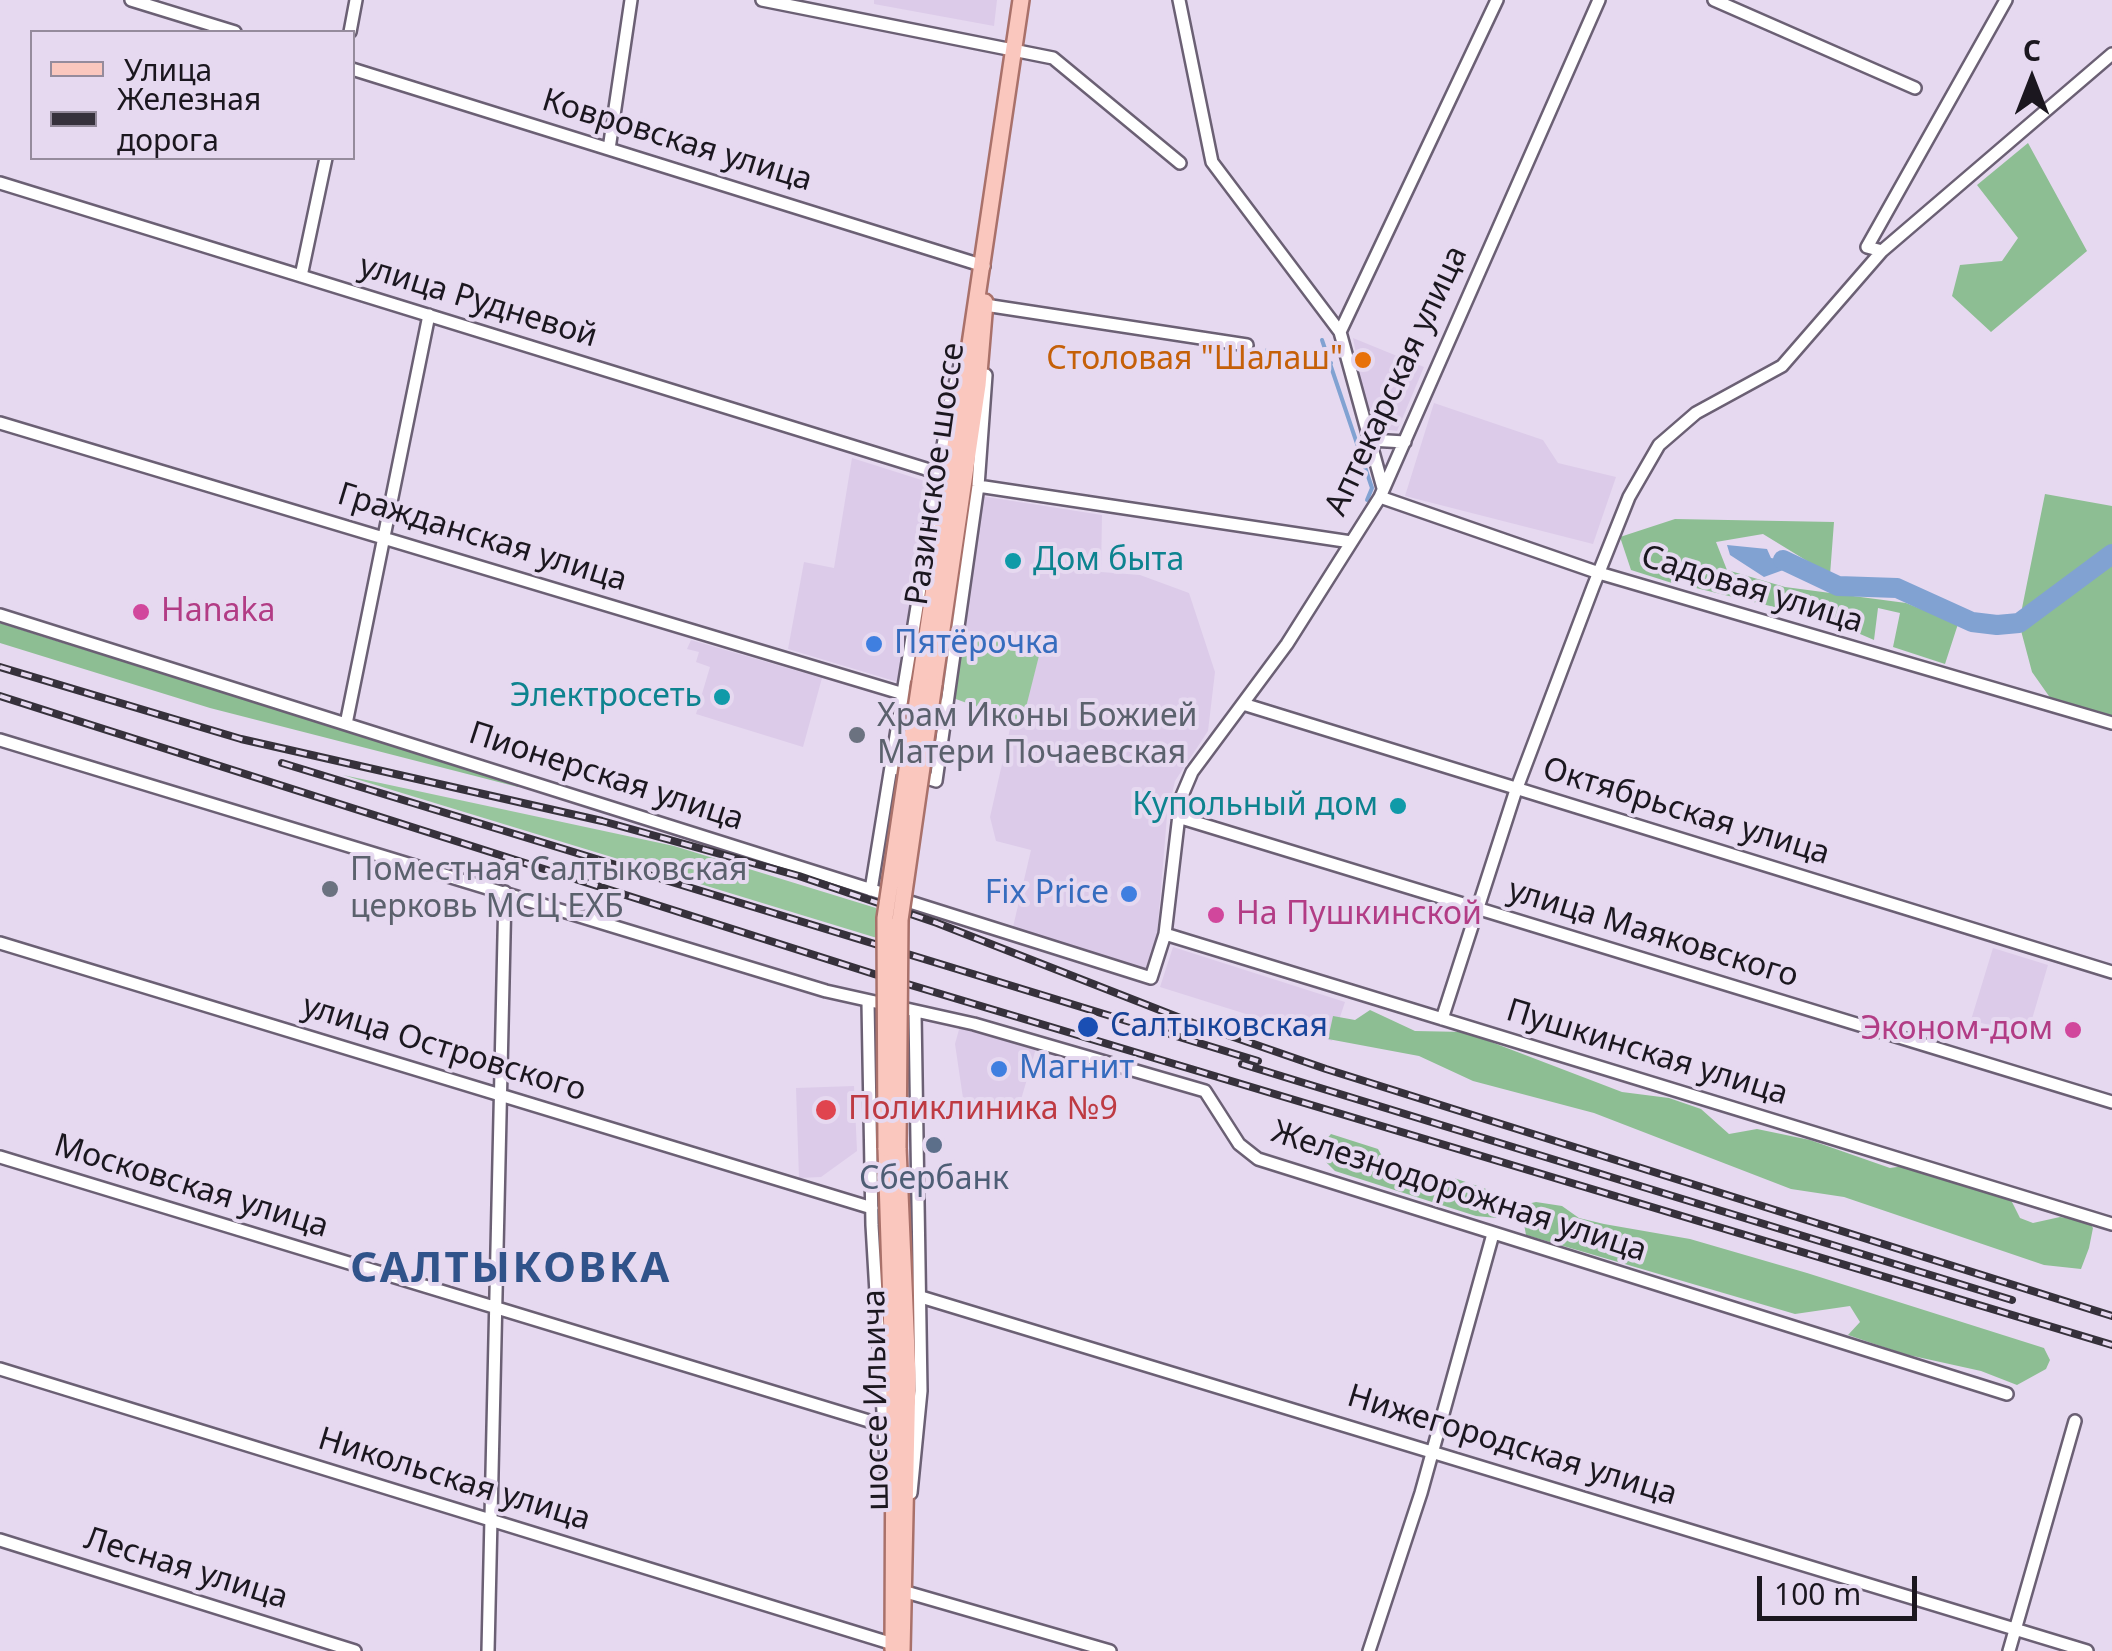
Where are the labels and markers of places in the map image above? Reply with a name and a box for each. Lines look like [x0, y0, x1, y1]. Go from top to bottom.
place label: Столовая "Шалаш" [1046, 341, 1343, 379]
marker: Столовая "Шалаш" [1352, 349, 1374, 371]
place label: Дом быта [1033, 542, 1184, 580]
marker: Дом быта [1002, 550, 1024, 572]
place label: Hanaka [161, 593, 275, 631]
marker: Hanaka [130, 601, 152, 623]
place label: Пятёрочка [894, 625, 1059, 663]
marker: Пятёрочка [863, 633, 885, 655]
place label: Электросеть [510, 678, 702, 716]
marker: Электросеть [711, 686, 733, 708]
place label: Храм Иконы Божией Матери Почаевская [877, 698, 1197, 773]
marker: Храм Иконы Божией Матери Почаевская [846, 724, 868, 746]
place label: Купольный дом [1132, 787, 1378, 825]
marker: Купольный дом [1387, 795, 1409, 817]
place label: Поместная Салтыковская церковь МСЦ ЕХБ [350, 852, 748, 927]
place label: Fix Price [985, 875, 1109, 913]
marker: Поместная Салтыковская церковь МСЦ ЕХБ [319, 878, 341, 900]
marker: Fix Price [1118, 883, 1140, 905]
place label: На Пушкинской [1236, 896, 1482, 934]
marker: На Пушкинской [1205, 904, 1227, 926]
place label: Салтыковская [1110, 1008, 1328, 1046]
place label: Эконом-дом [1860, 1011, 2053, 1049]
marker: Салтыковская [1075, 1014, 1101, 1040]
marker: Эконом-дом [2062, 1019, 2084, 1041]
place label: Магнит [1019, 1050, 1134, 1088]
marker: Магнит [988, 1058, 1010, 1080]
place label: Поликлиника №9 [848, 1091, 1118, 1129]
marker: Поликлиника №9 [813, 1097, 839, 1123]
marker: Сбербанк [923, 1134, 945, 1156]
place label: Сбербанк [859, 1161, 1009, 1199]

